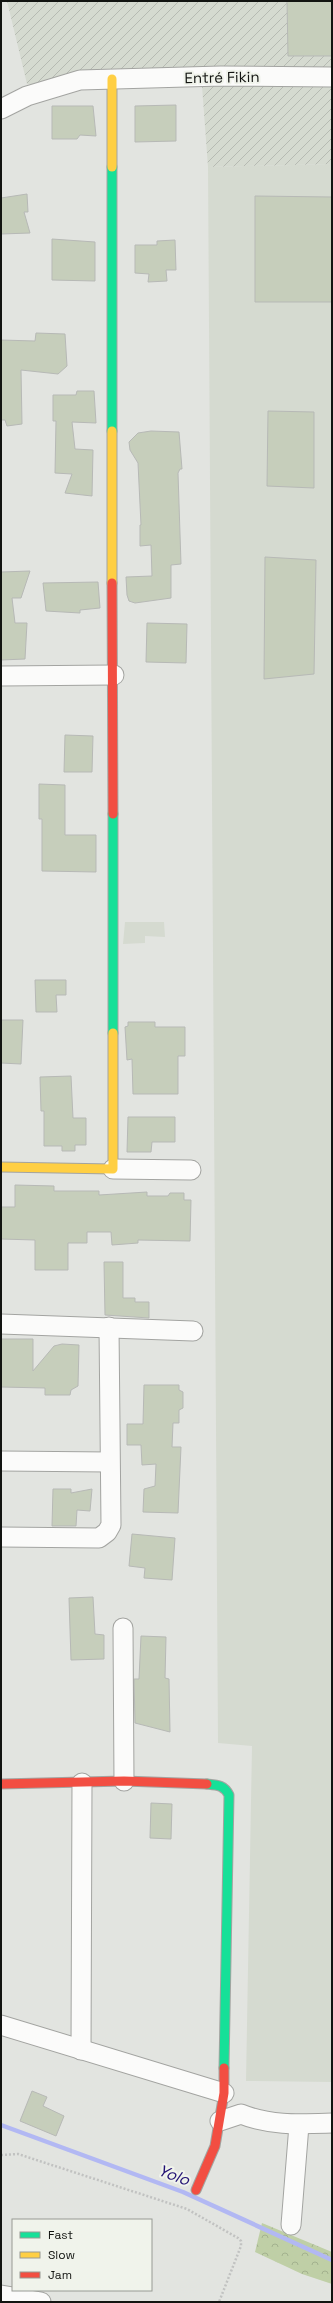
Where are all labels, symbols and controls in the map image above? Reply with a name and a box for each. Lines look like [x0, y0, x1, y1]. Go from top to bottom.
street label: Entré Fikin [184, 67, 260, 87]
water label: Yolo [155, 2159, 194, 2191]
legend [12, 2219, 152, 2291]
text: Fast [48, 2227, 73, 2243]
text: Slow [48, 2247, 75, 2263]
text: Jam [48, 2267, 72, 2283]

